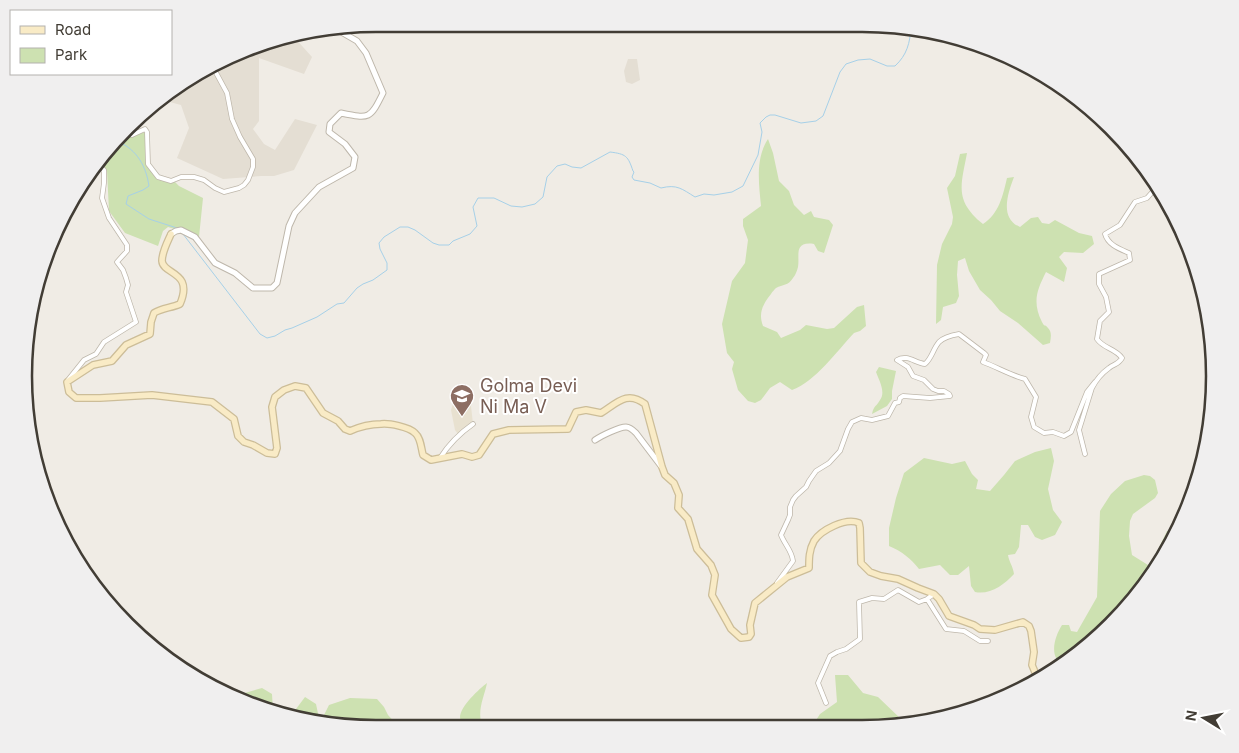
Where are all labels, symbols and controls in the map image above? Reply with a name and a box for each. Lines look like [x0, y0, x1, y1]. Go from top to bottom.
legend [10, 10, 172, 75]
text: Road [55, 20, 91, 39]
text: Park [55, 45, 88, 64]
place label: Golma Devi Ni Ma V [480, 375, 577, 417]
school or university icon: Golma Devi Ni Ma V [449, 383, 475, 417]
north arrow [1179, 693, 1229, 743]
text: N [1181, 709, 1200, 722]

